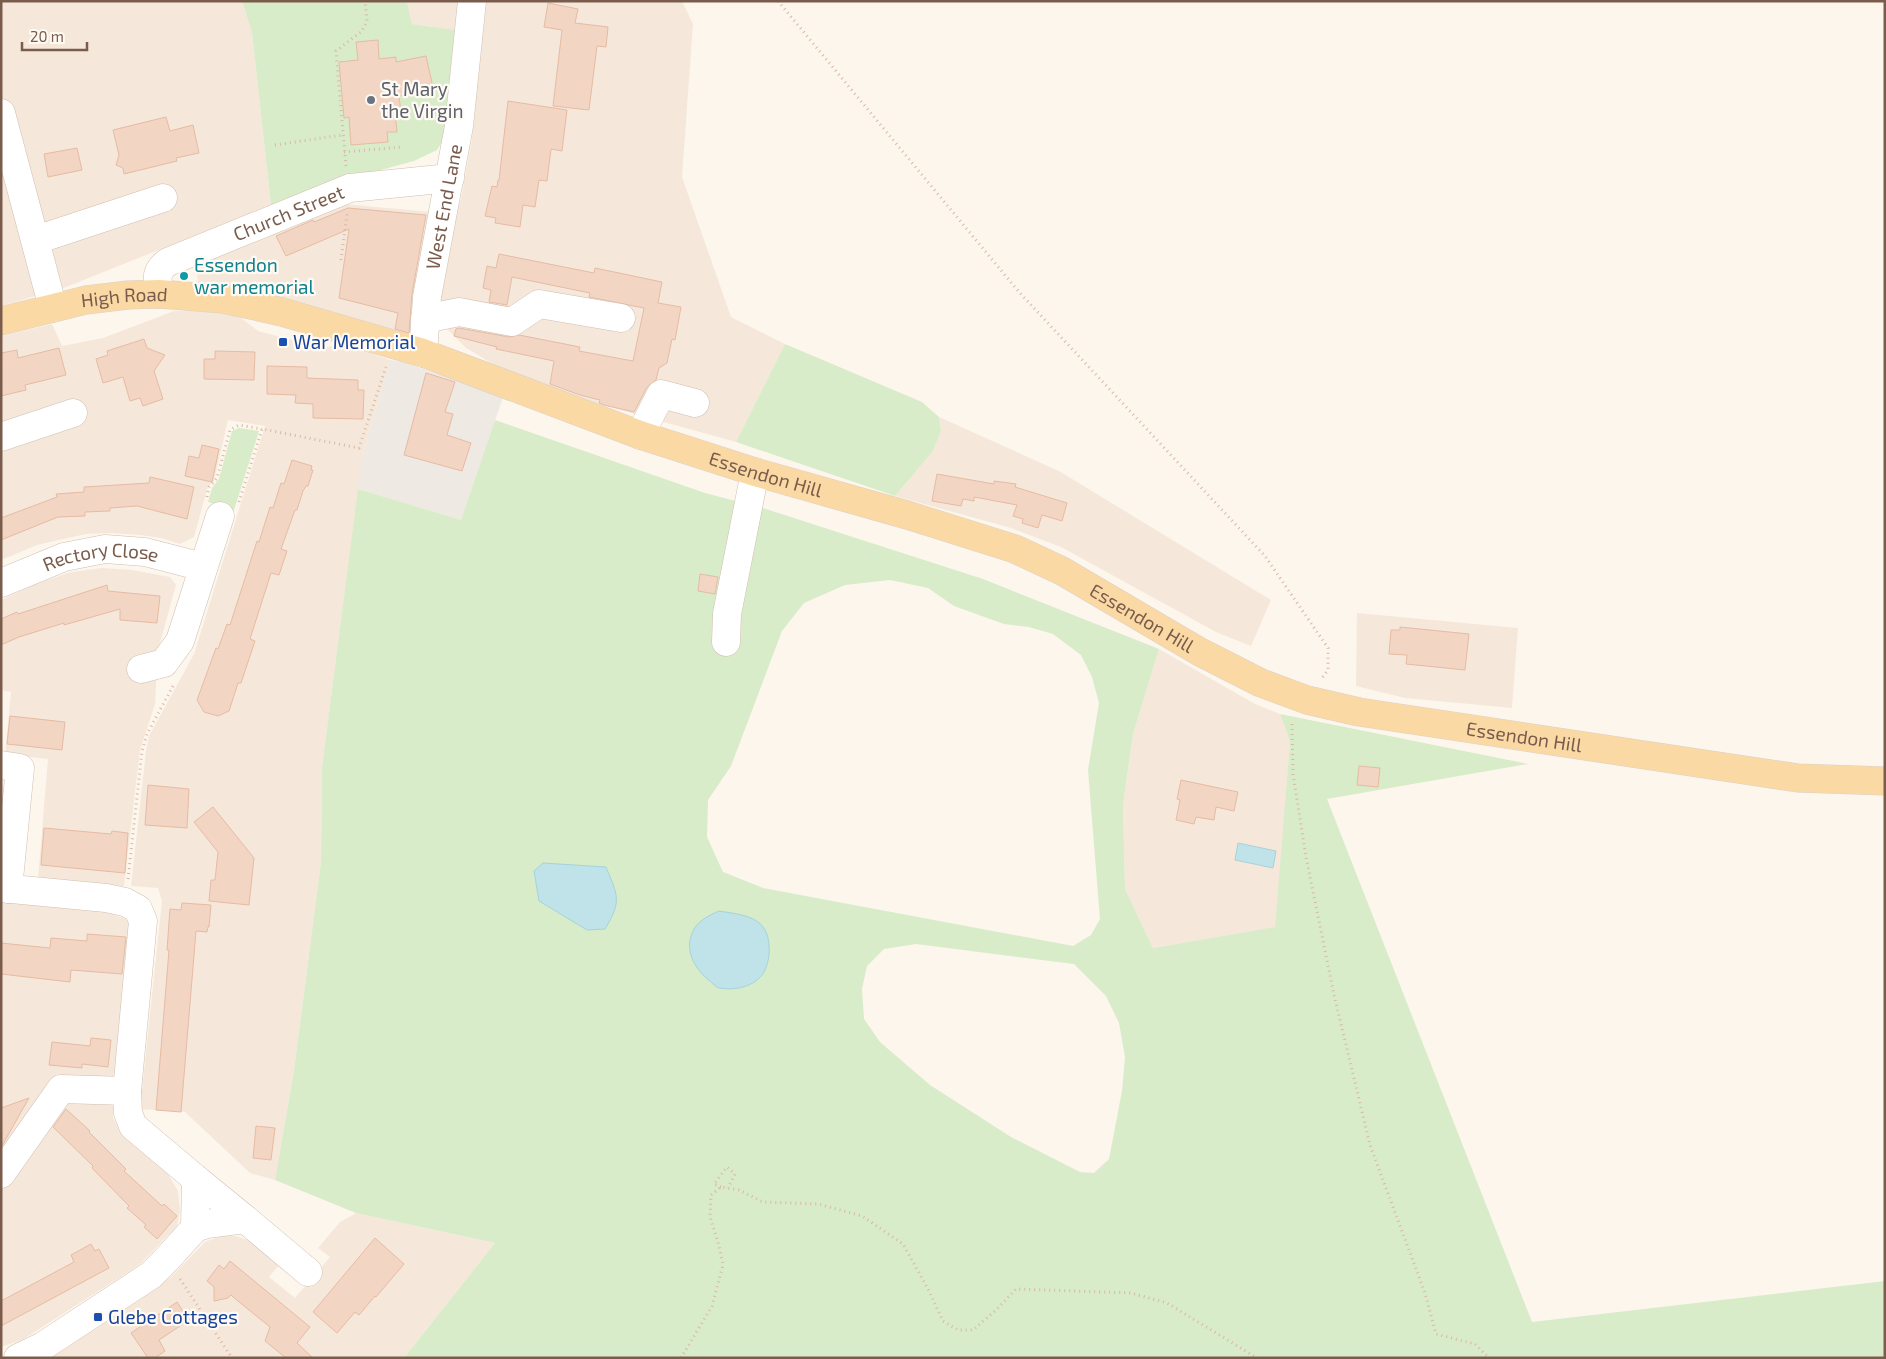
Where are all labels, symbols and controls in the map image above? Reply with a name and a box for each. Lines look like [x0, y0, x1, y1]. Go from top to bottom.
scale bar [22, 20, 88, 52]
text: 20 m [30, 27, 64, 45]
place label: St Mary the Virgin [381, 77, 463, 122]
marker: St Mary the Virgin [365, 94, 377, 106]
street label: West End Lane [420, 142, 466, 271]
street label: Church Street [230, 180, 347, 245]
place label: Essendon war memorial [194, 253, 315, 298]
marker: Essendon war memorial [178, 270, 190, 282]
street label: High Road [80, 282, 169, 312]
place label: War Memorial [293, 330, 416, 353]
marker: War Memorial [277, 336, 289, 348]
street label: Essendon Hill [706, 446, 825, 502]
street label: Rectory Close [39, 537, 161, 576]
street label: Essendon Hill [1086, 578, 1199, 657]
street label: Essendon Hill [1465, 716, 1584, 756]
place label: Glebe Cottages [108, 1305, 238, 1328]
marker: Glebe Cottages [92, 1311, 104, 1323]

